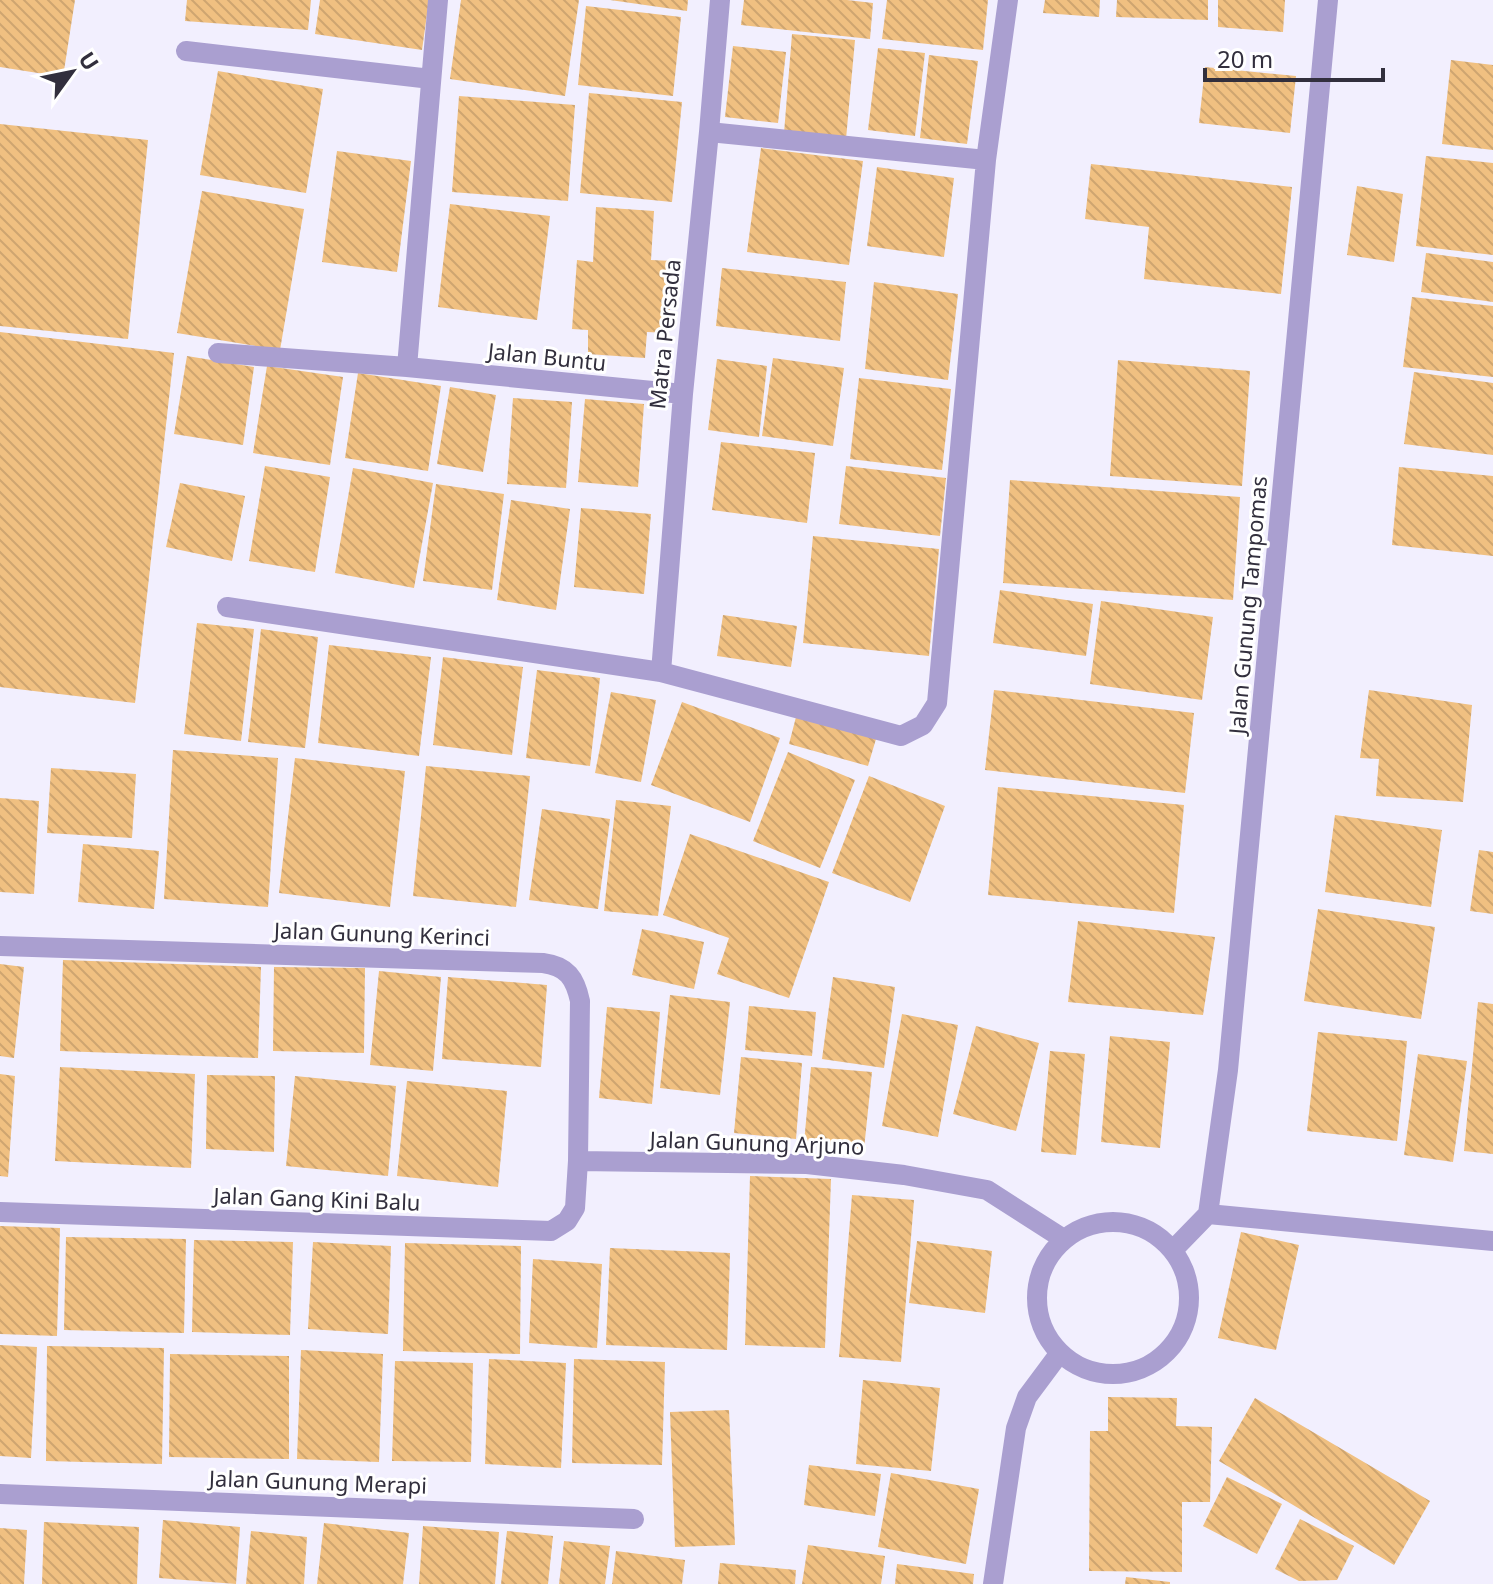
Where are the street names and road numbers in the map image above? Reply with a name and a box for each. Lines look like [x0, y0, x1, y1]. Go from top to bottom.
street label: Matra Persada [641, 257, 687, 410]
street label: Jalan Buntu [485, 335, 608, 377]
street label: Jalan Gunung Tampomas [1221, 475, 1273, 737]
street label: Jalan Gunung Kerinci [272, 914, 490, 952]
street label: Jalan Gunung Arjuno [647, 1123, 865, 1161]
street label: Jalan Gang Kini Balu [211, 1179, 421, 1217]
street label: Jalan Gunung Merapi [207, 1462, 427, 1500]

